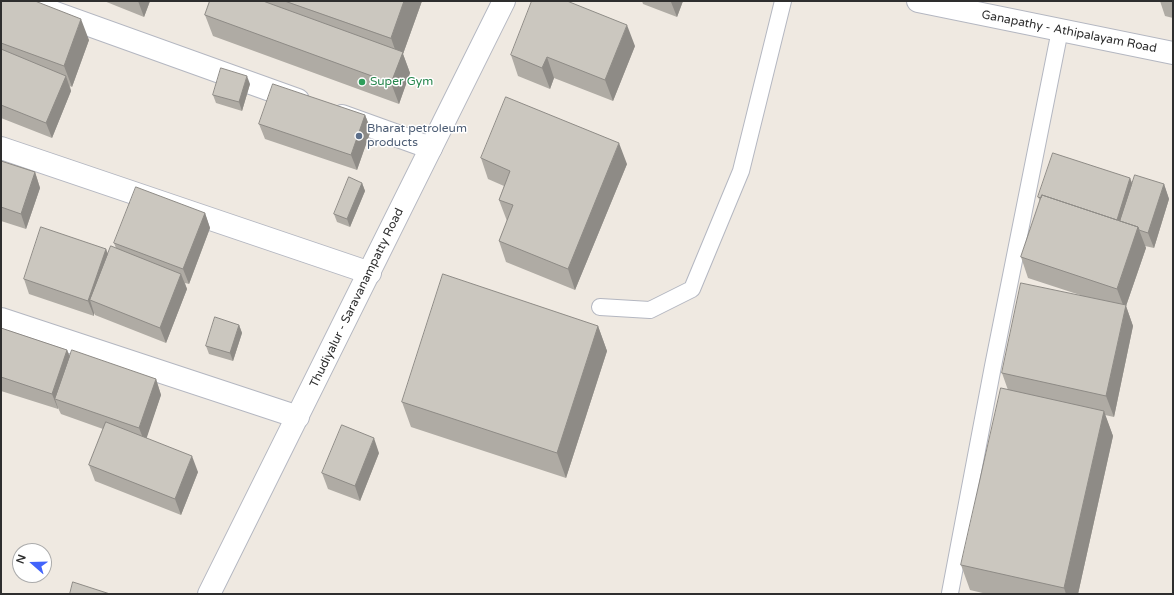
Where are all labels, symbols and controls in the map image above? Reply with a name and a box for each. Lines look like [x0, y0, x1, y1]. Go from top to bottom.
street label: Ganapathy - Athipalayam Road [980, 8, 1158, 56]
place label: Super Gym [370, 75, 433, 89]
marker: Super Gym [357, 77, 367, 87]
place label: Bharat petroleum products [367, 122, 467, 150]
marker: Bharat petroleum products [354, 131, 364, 141]
street label: Thudiyalur - Saravanampatty Road [307, 206, 407, 390]
north arrow [12, 543, 52, 583]
text: N [14, 553, 29, 565]

